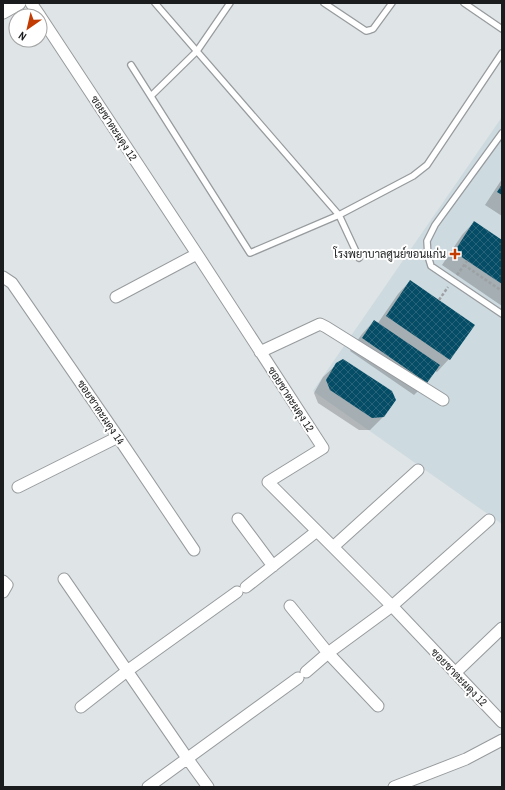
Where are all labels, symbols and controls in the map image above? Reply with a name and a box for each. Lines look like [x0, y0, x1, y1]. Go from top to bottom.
north arrow [8, 8, 48, 48]
text: N [16, 29, 29, 44]
street label: ซอยชาตะผดุง 12 [86, 93, 140, 164]
place label: โรงพยาบาลศูนย์ขอนแก่น [333, 246, 446, 262]
marker: โรงพยาบาลศูนย์ขอนแก่น [449, 248, 461, 260]
street label: ซอยชาตะผดุง 12 [263, 364, 317, 435]
street label: ซอยชาตะผดุง 14 [73, 377, 128, 448]
street label: ซอยชาตะผดุง 12 [426, 645, 490, 710]

